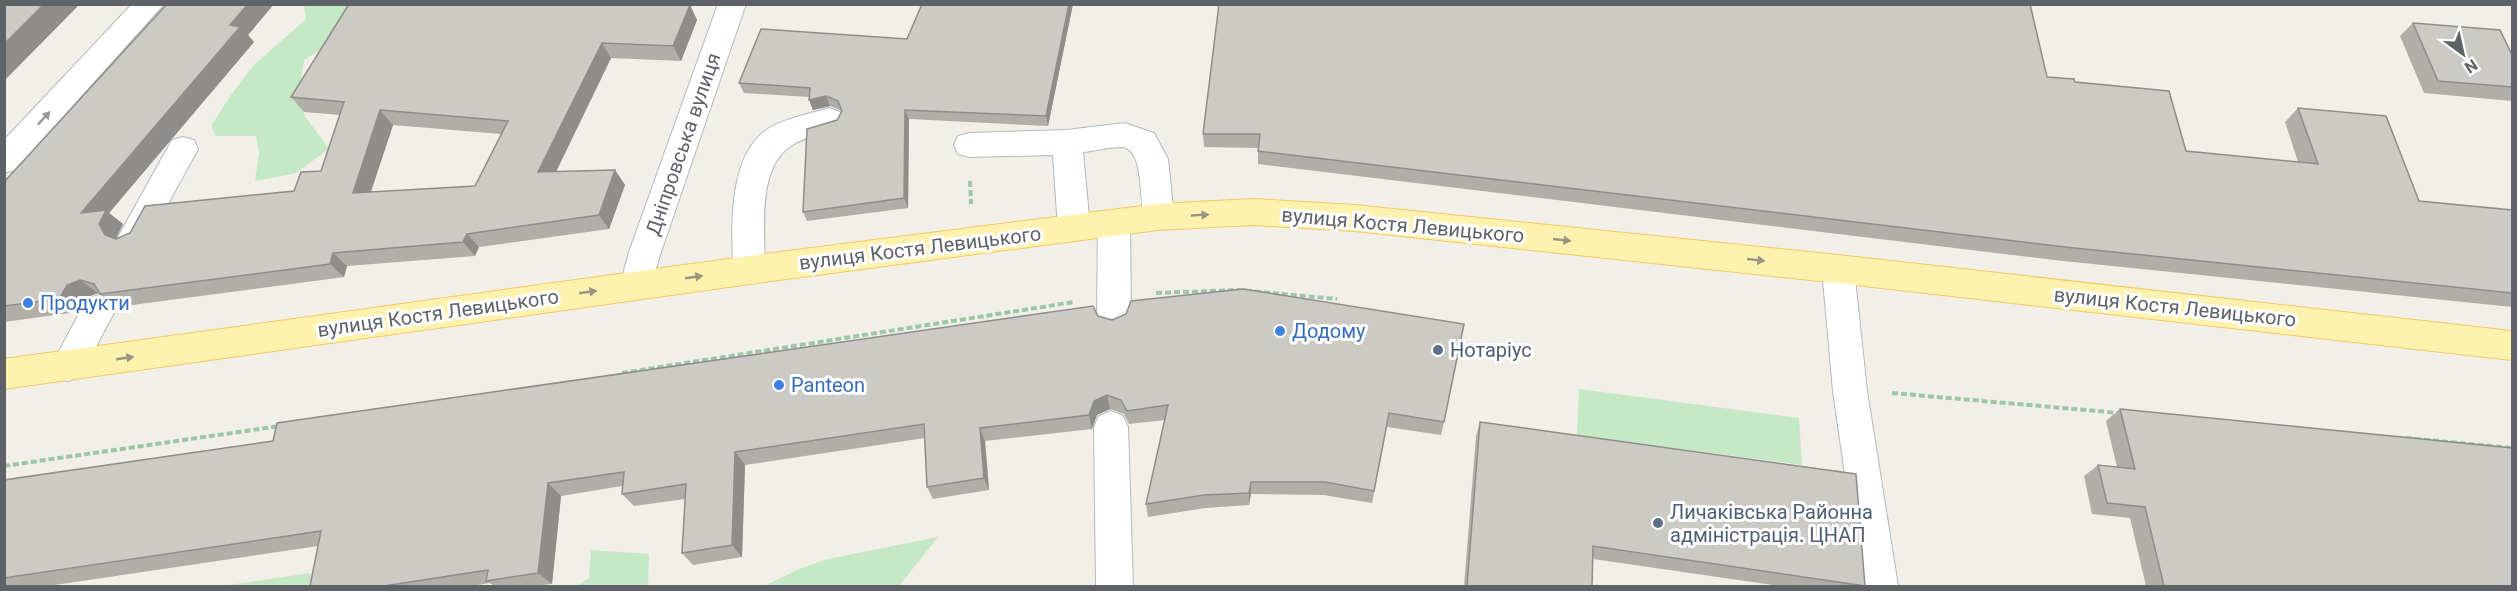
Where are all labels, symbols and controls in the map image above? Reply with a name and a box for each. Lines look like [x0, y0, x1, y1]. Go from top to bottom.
north arrow [2433, 24, 2493, 84]
street label: Дніпровська вулиця [640, 50, 726, 238]
text: N [2461, 55, 2481, 77]
one-way arrow [37, 111, 50, 126]
street label: вулиця Костя Левицького [1281, 202, 1525, 248]
one-way arrow [1191, 210, 1210, 219]
street label: вулиця Костя Левицького [798, 221, 1042, 275]
one-way arrow [1552, 235, 1571, 245]
one-way arrow [1746, 255, 1765, 265]
one-way arrow [685, 273, 704, 282]
street label: вулиця Костя Левицького [2053, 282, 2297, 332]
street label: вулиця Костя Левицького [316, 284, 560, 342]
one-way arrow [579, 287, 598, 297]
place label: Продукти [40, 291, 130, 315]
marker: Продукти [21, 296, 35, 310]
place label: Додому [1292, 319, 1366, 343]
marker: Додому [1273, 324, 1287, 338]
place label: Нотаріус [1450, 338, 1532, 362]
marker: Нотаріус [1431, 343, 1445, 357]
one-way arrow [116, 353, 135, 362]
place label: Panteon [791, 373, 865, 397]
marker: Panteon [772, 378, 786, 392]
place label: Личаківська Районна адміністрація. ЦНАП [1670, 500, 1873, 547]
marker: Личаківська Районна адміністрація. ЦНАП [1651, 516, 1665, 530]

